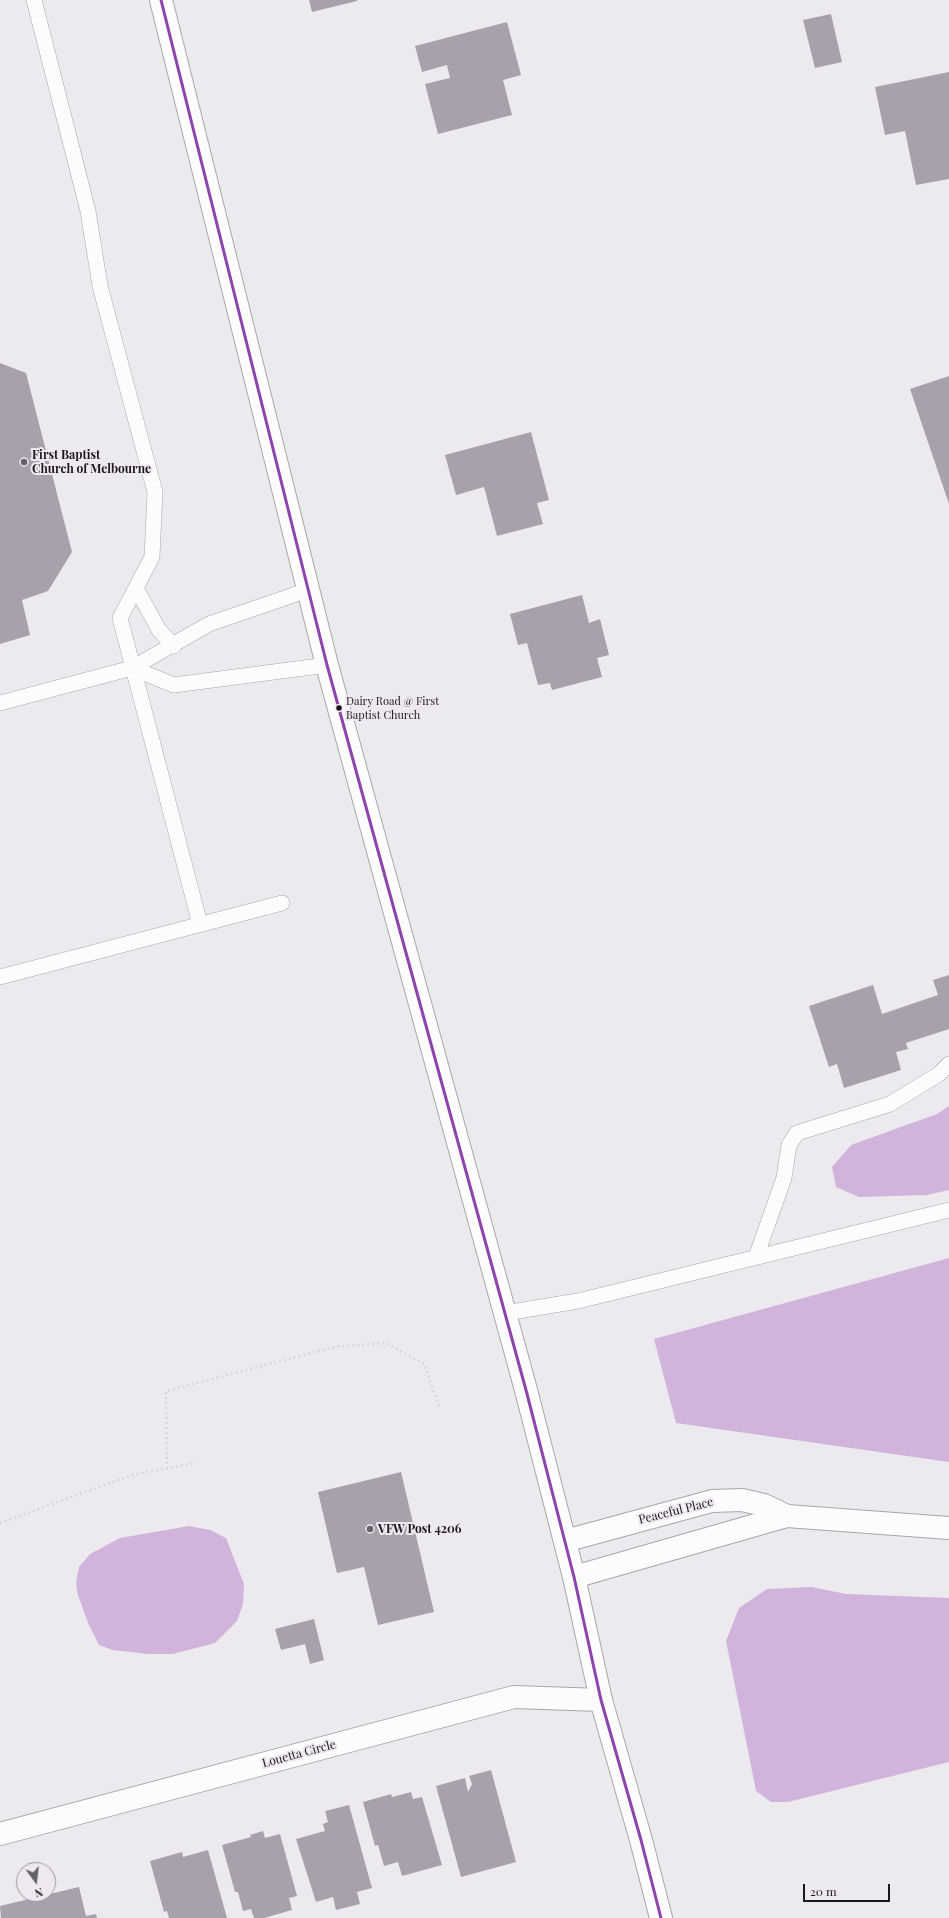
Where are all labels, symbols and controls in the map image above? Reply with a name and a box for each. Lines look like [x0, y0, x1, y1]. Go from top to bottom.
place label: First Baptist Church of Melbourne [32, 448, 151, 476]
marker: First Baptist Church of Melbourne [19, 457, 29, 467]
place label: Dairy Road @ First Baptist Church [346, 695, 439, 721]
marker: Dairy Road @ First Baptist Church [334, 703, 344, 713]
street label: Peaceful Place [637, 1495, 715, 1527]
place label: VFW Post 4206 [378, 1522, 461, 1536]
marker: VFW Post 4206 [365, 1524, 375, 1534]
street label: Louetta Circle [261, 1737, 337, 1771]
north arrow [16, 1862, 56, 1902]
scale bar [805, 1876, 892, 1902]
text: 20 m [810, 1883, 837, 1899]
text: N [33, 1885, 45, 1901]

